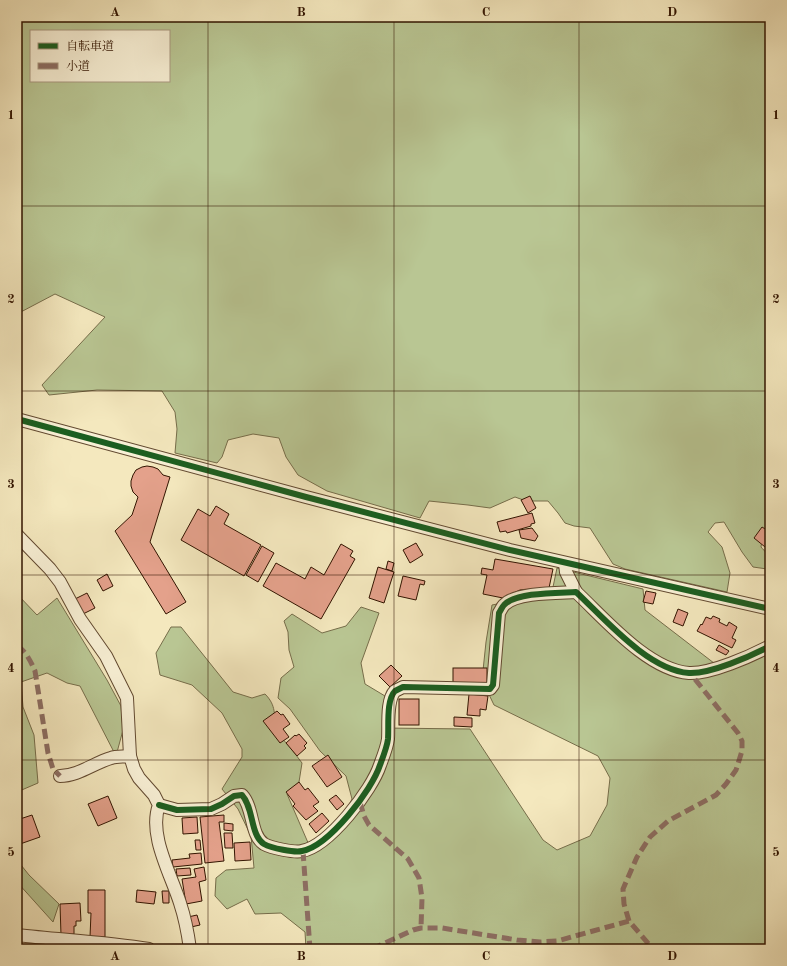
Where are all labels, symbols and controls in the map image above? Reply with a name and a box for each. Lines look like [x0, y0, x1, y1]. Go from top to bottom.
text: A [110, 6, 120, 19]
text: B [296, 6, 306, 19]
text: C [482, 6, 490, 19]
text: D [667, 6, 677, 19]
legend [30, 30, 170, 82]
text: 自転車道 [66, 39, 114, 53]
text: 小道 [66, 59, 90, 73]
text: 1 [7, 109, 15, 122]
text: 1 [772, 109, 780, 122]
text: 2 [7, 293, 15, 306]
text: 2 [772, 293, 780, 306]
text: 3 [7, 478, 15, 491]
text: 3 [772, 478, 780, 491]
text: 4 [7, 662, 15, 675]
text: 4 [772, 662, 780, 675]
text: 5 [7, 846, 15, 859]
text: 5 [772, 846, 780, 859]
text: A [110, 950, 120, 963]
text: B [296, 950, 306, 963]
text: C [482, 950, 490, 963]
text: D [667, 950, 677, 963]

